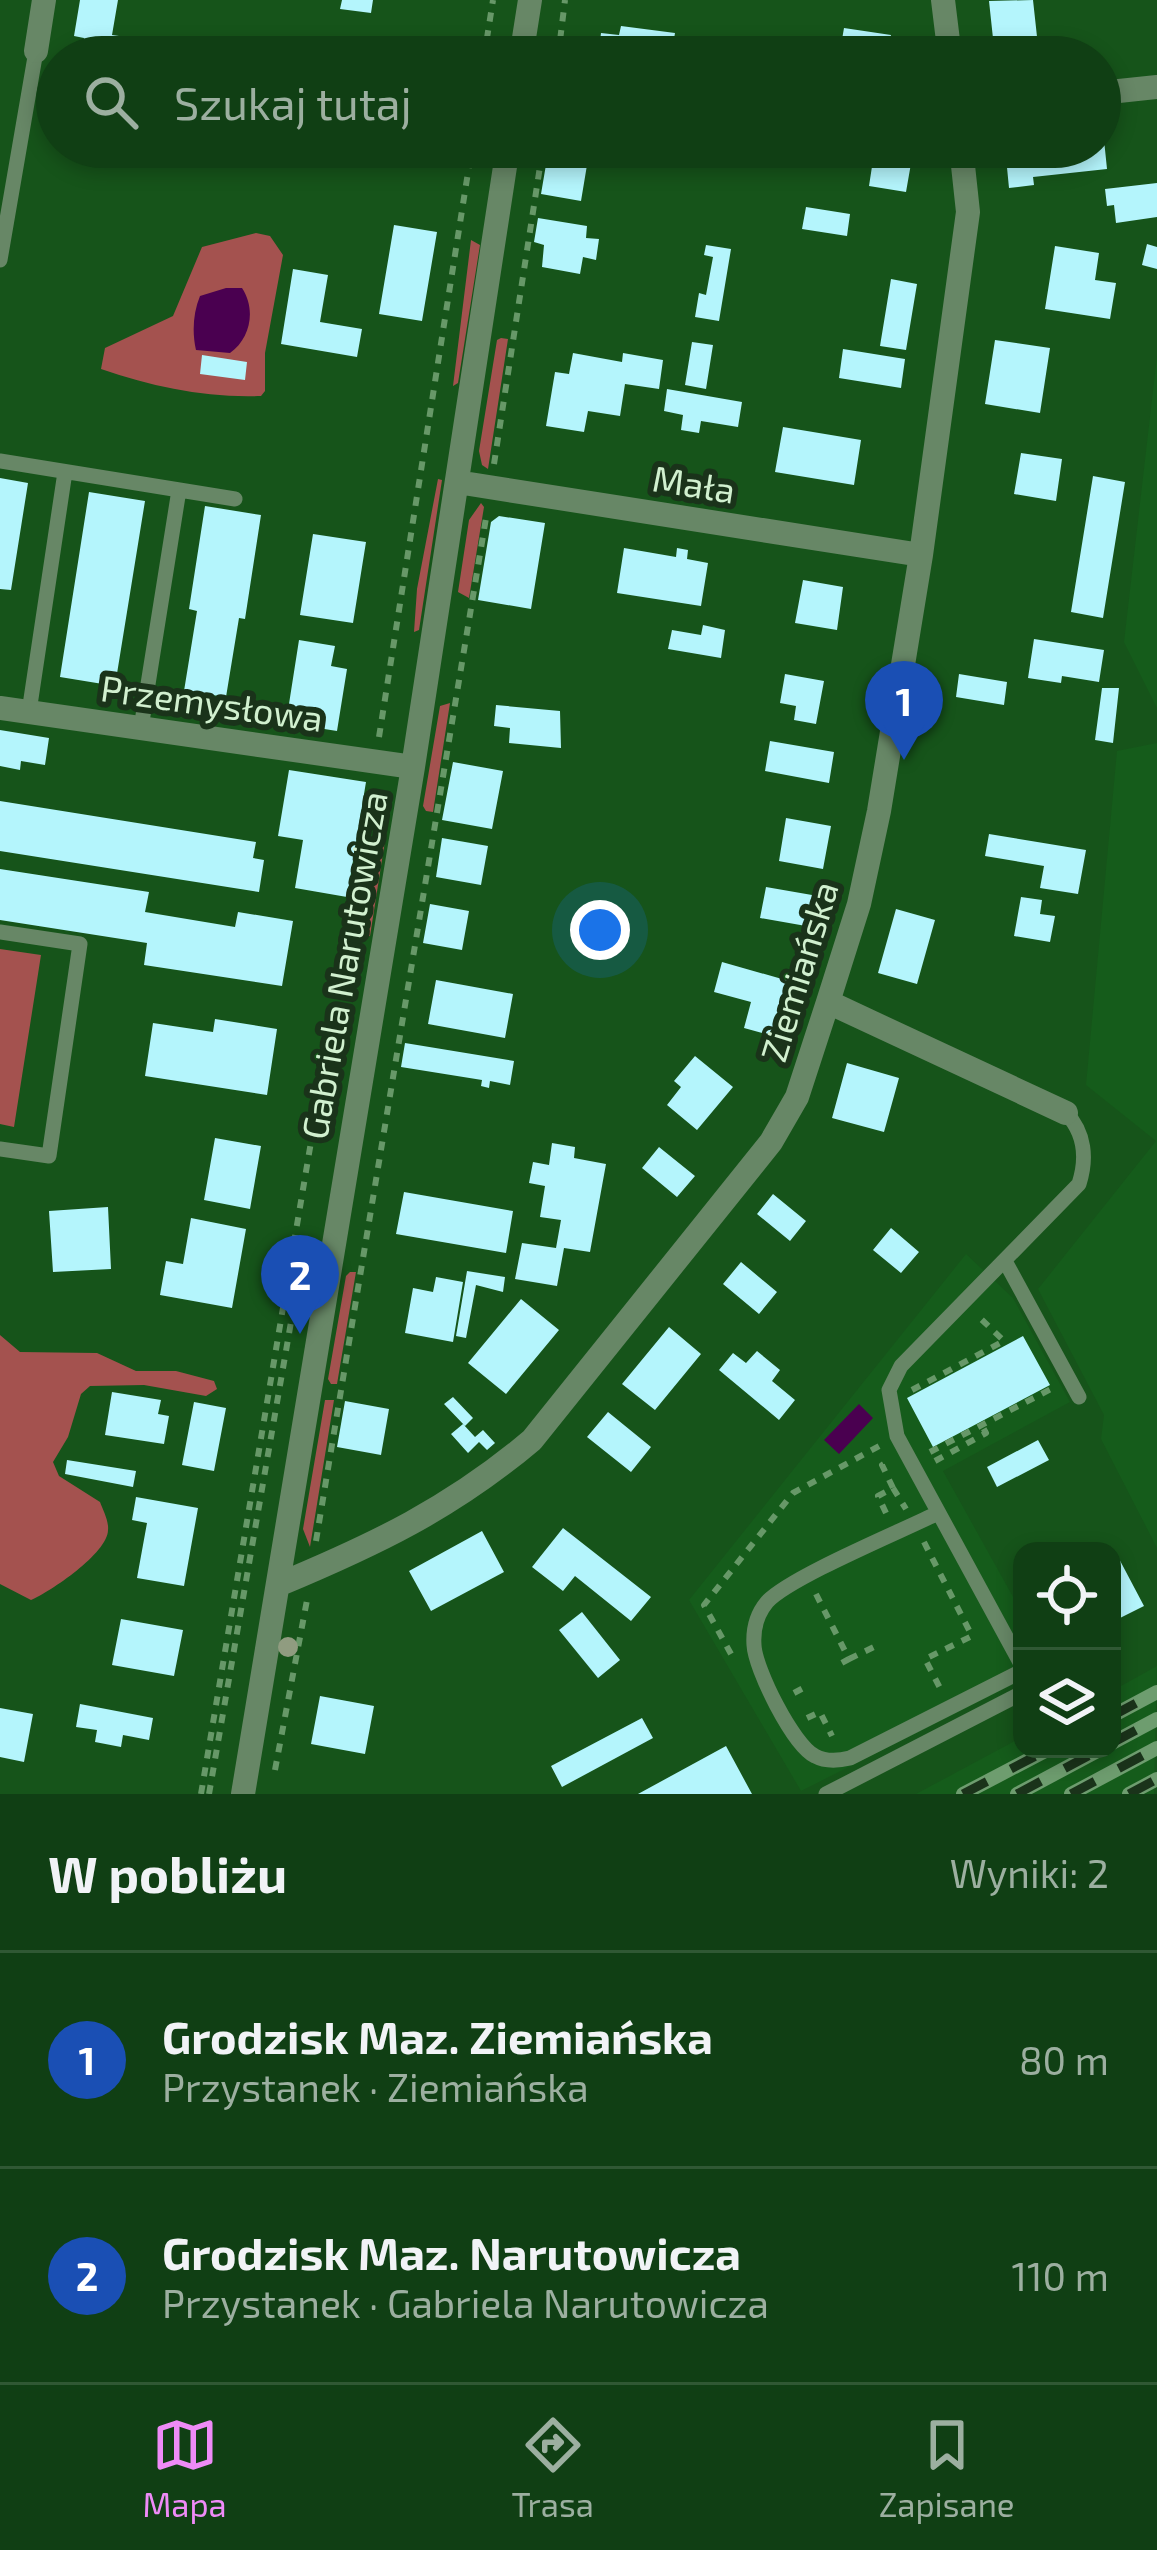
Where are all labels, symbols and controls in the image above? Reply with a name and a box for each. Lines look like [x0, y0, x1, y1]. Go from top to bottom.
search box [36, 36, 1121, 168]
icon: search [78, 69, 144, 135]
text: Szukaj tutaj [174, 75, 412, 129]
street label: Mała [650, 455, 738, 511]
pin: 1 [865, 661, 943, 760]
street label: Przemysłowa [98, 665, 326, 739]
street label: Gabriela Narutowicza [291, 788, 395, 1142]
street label: Ziemiańska [750, 876, 846, 1066]
your location [570, 900, 630, 960]
pin: 2 [261, 1235, 339, 1334]
map controls [1013, 1542, 1121, 1758]
button: locate [1013, 1542, 1121, 1650]
button: layers [1013, 1650, 1121, 1758]
text: W pobliżu [48, 1842, 287, 1903]
text: Wyniki: 2 [950, 1849, 1109, 1896]
text: Grodzisk Maz. Ziemiańska [162, 2009, 713, 2063]
text: 1 [79, 2036, 95, 2083]
text: 80 m [1019, 2036, 1109, 2083]
text: Przystanek · Ziemiańska [162, 2063, 589, 2110]
text: Grodzisk Maz. Narutowicza [162, 2225, 741, 2279]
text: 2 [76, 2252, 98, 2299]
text: 110 m [1012, 2252, 1109, 2299]
text: Przystanek · Gabriela Narutowicza [162, 2279, 769, 2326]
tab: Mapa [142, 2412, 227, 2524]
tab: Trasa [512, 2412, 594, 2524]
tab: Zapisane [879, 2412, 1015, 2524]

